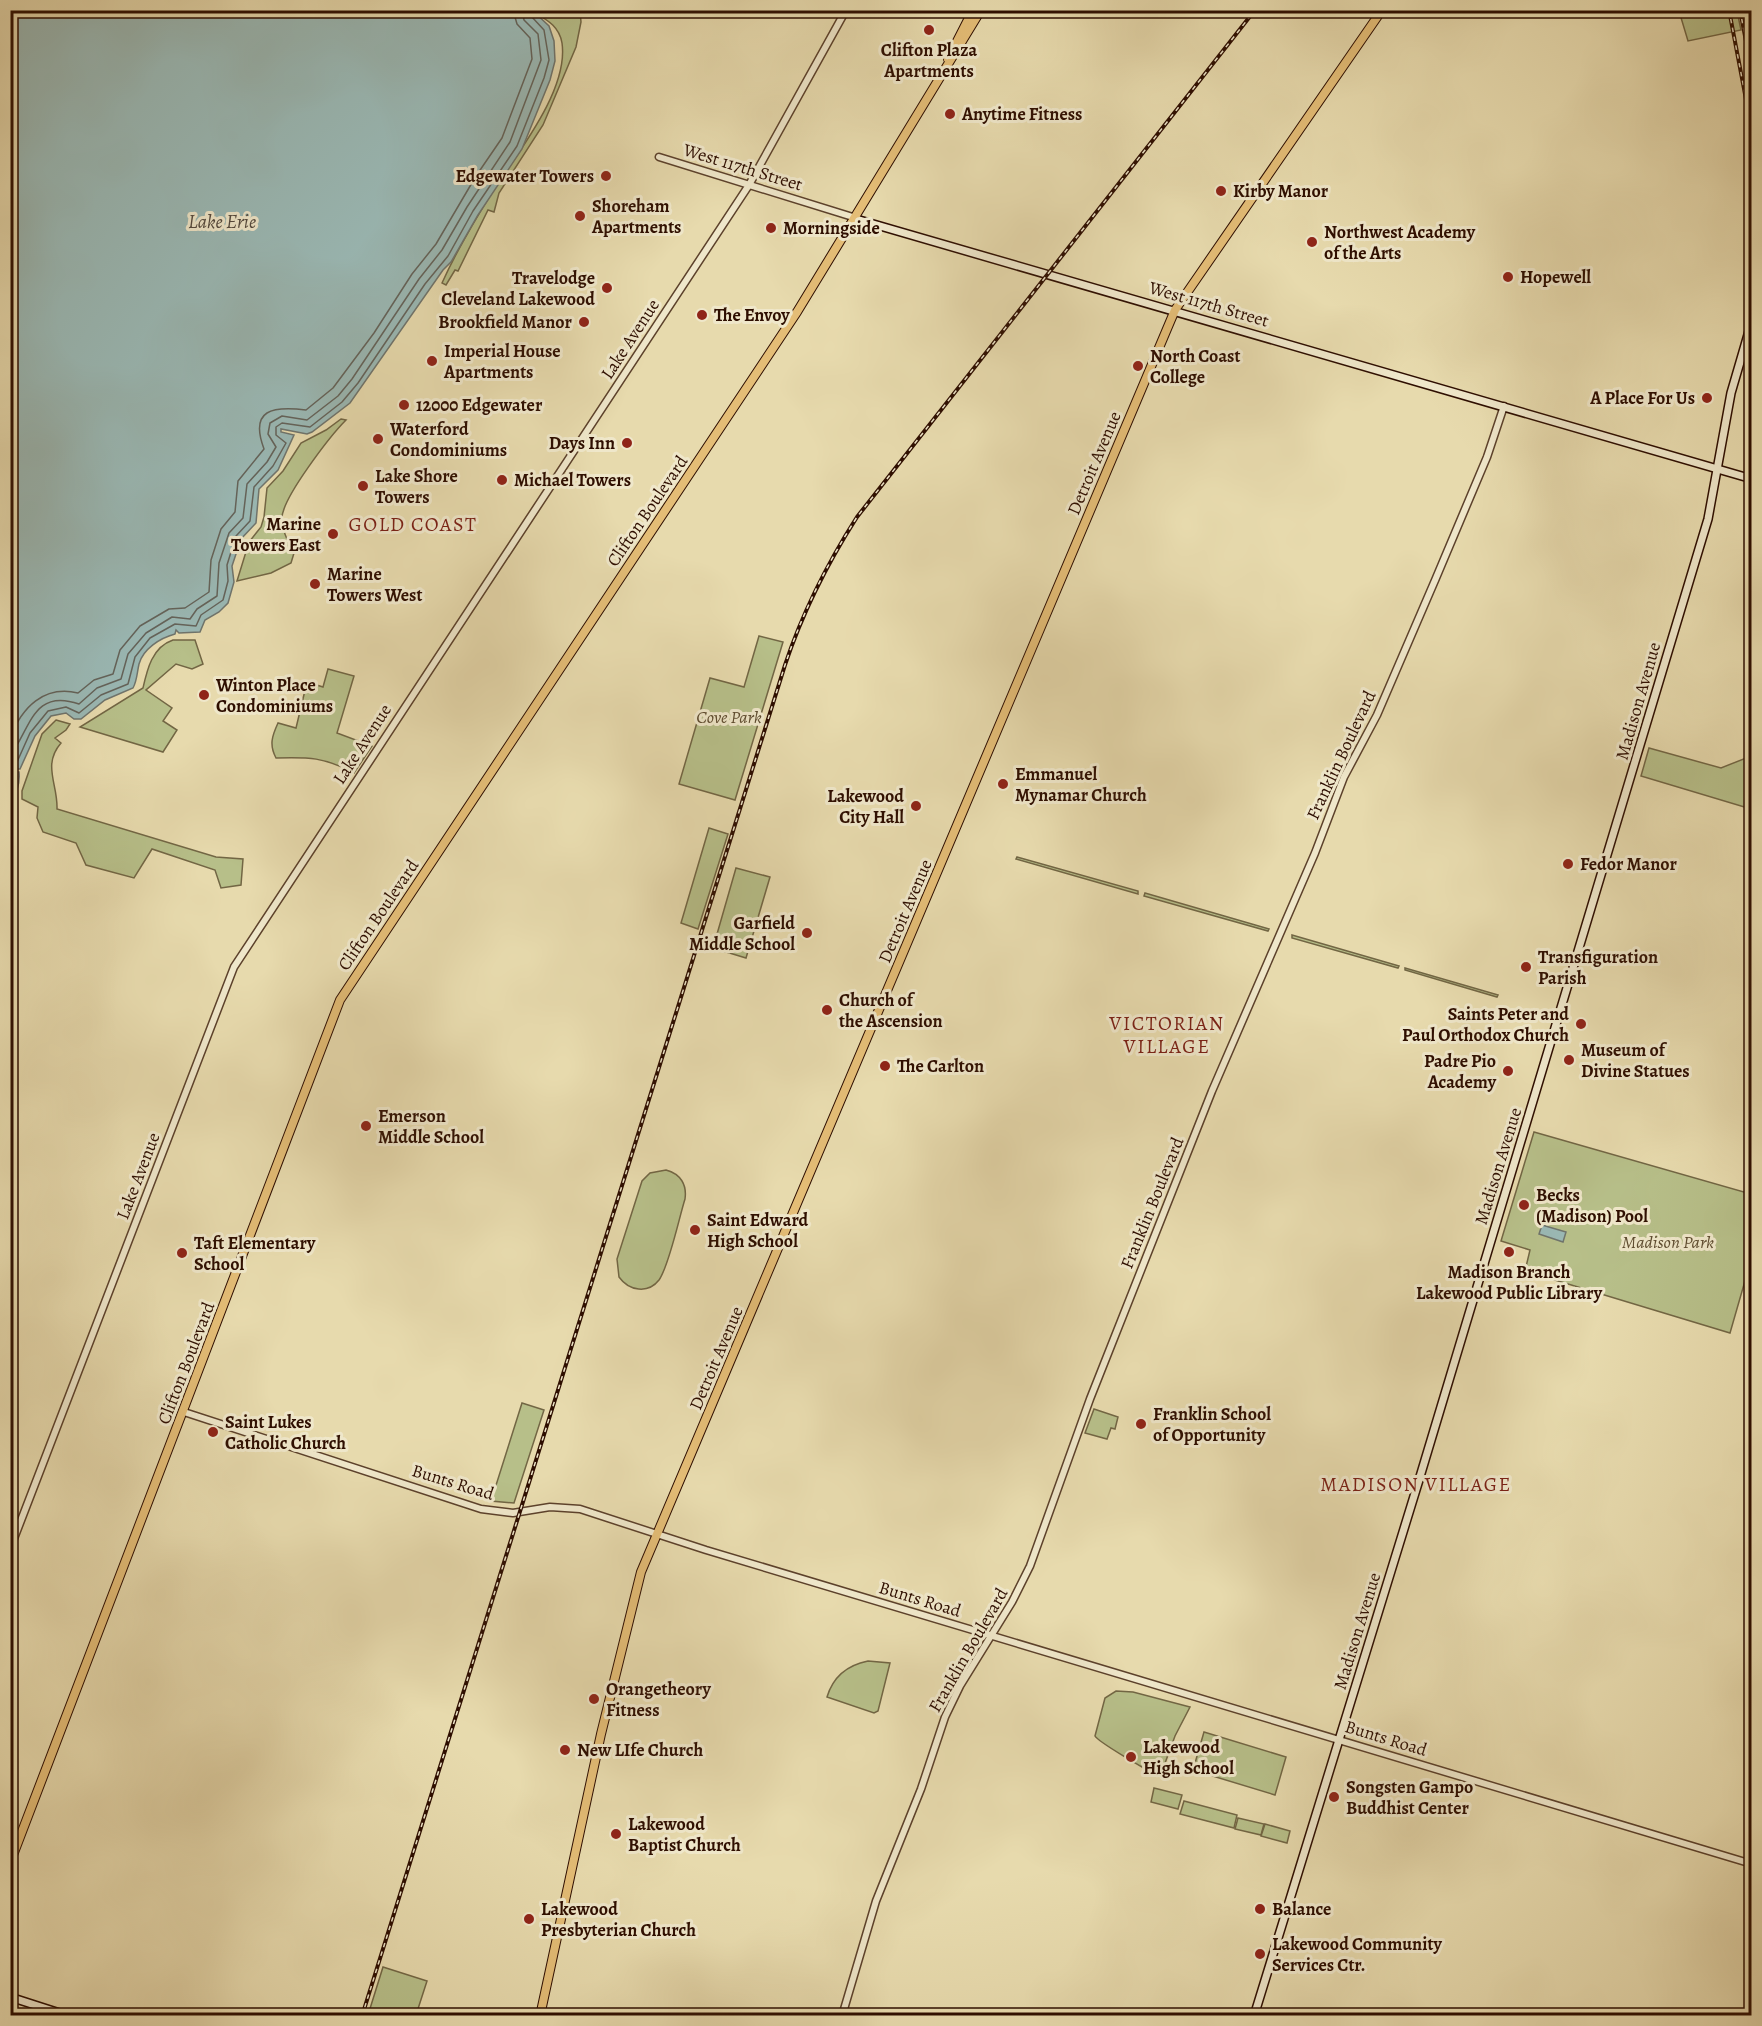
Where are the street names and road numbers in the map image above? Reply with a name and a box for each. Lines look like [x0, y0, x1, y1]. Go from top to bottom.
street label: West 117th Street [679, 137, 806, 197]
street label: West 117th Street [1145, 275, 1272, 333]
street label: Lake Avenue [595, 294, 665, 384]
street label: Detroit Avenue [1061, 407, 1127, 519]
street label: Clifton Boulevard [601, 451, 693, 571]
street label: Madison Avenue [1610, 639, 1666, 763]
street label: Franklin Boulevard [1301, 686, 1382, 823]
street label: Lake Avenue [327, 699, 397, 789]
street label: Clifton Boulevard [332, 855, 424, 975]
street label: Detroit Avenue [872, 855, 938, 967]
street label: Madison Avenue [1469, 1104, 1527, 1228]
street label: Lake Avenue [110, 1129, 166, 1223]
street label: Franklin Boulevard [1115, 1133, 1189, 1272]
street label: Clifton Boulevard [152, 1298, 220, 1428]
street label: Detroit Avenue [683, 1302, 749, 1414]
street label: Bunts Road [409, 1458, 497, 1506]
street label: Madison Avenue [1328, 1569, 1386, 1693]
street label: Bunts Road [876, 1575, 964, 1623]
street label: Franklin Boulevard [923, 1583, 1014, 1717]
street label: Bunts Road [1342, 1714, 1430, 1762]

